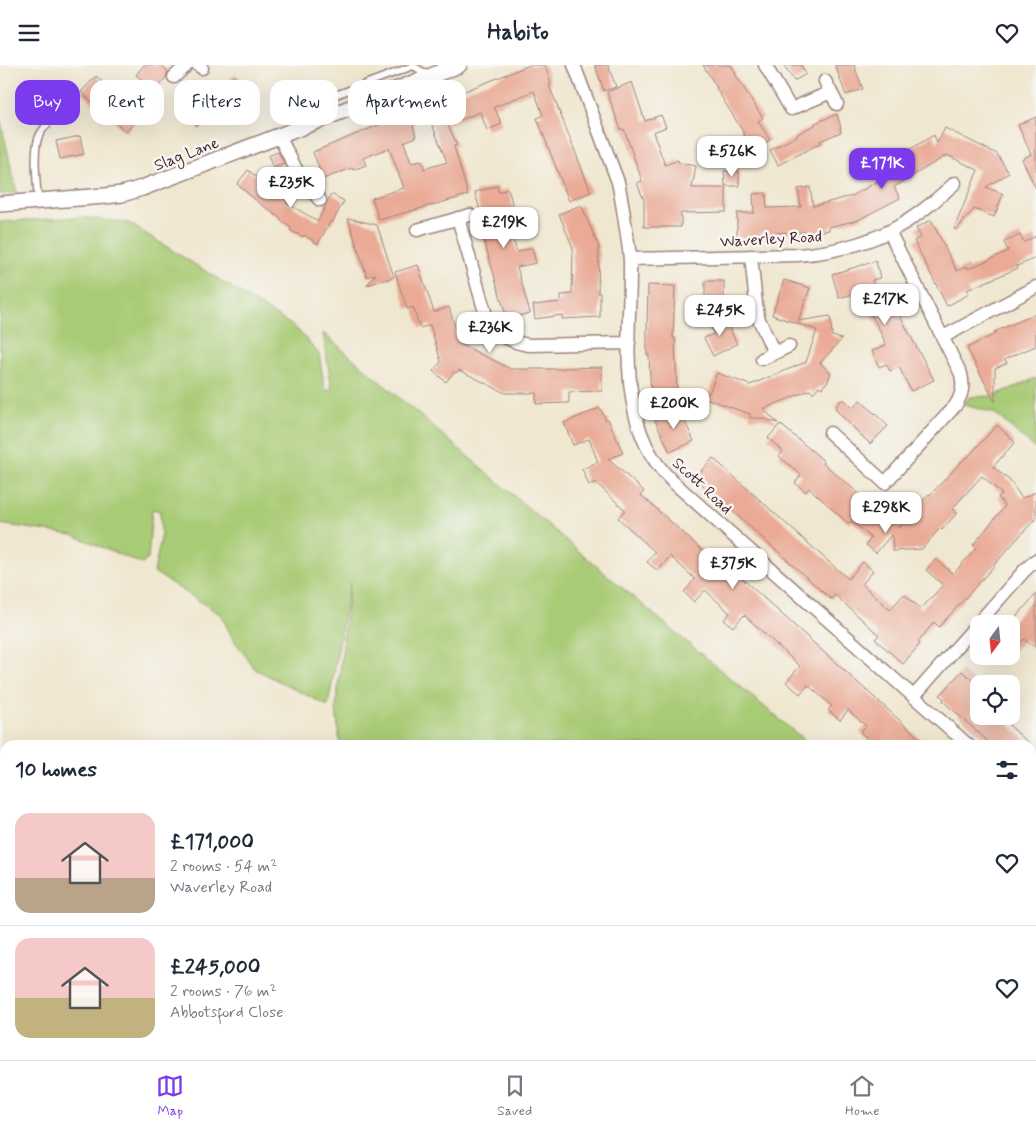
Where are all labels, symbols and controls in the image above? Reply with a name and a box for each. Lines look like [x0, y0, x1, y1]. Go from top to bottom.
icon: menu [15, 19, 43, 47]
text: Habito [487, 19, 549, 47]
icon: heart [993, 19, 1021, 47]
chip: Buy [15, 80, 80, 125]
chip: Rent [90, 80, 164, 125]
chip: Filters [174, 80, 260, 125]
chip: New [270, 80, 338, 125]
chip: Apartment [348, 80, 466, 125]
street label: Slag Lane [151, 132, 223, 177]
pin: £526K [697, 135, 767, 178]
text: £526K [708, 141, 756, 162]
pin: £171K [847, 147, 917, 190]
text: £171K [860, 153, 904, 174]
pin: £235K [256, 167, 326, 209]
text: £235K [268, 172, 314, 193]
pin: £219K [469, 207, 539, 249]
text: £219K [481, 212, 527, 233]
street label: Waverley Road [719, 226, 823, 253]
pin: £217K [850, 283, 920, 326]
text: £217K [862, 289, 908, 310]
pin: £245K [685, 295, 755, 337]
text: £245K [696, 300, 744, 321]
pin: £236K [455, 311, 525, 354]
text: £236K [468, 317, 512, 338]
pin: £200K [639, 387, 709, 430]
text: £200K [649, 393, 699, 414]
street label: Scott Road [667, 453, 736, 519]
pin: £298K [851, 491, 921, 534]
text: £298K [862, 497, 910, 518]
pin: £375K [698, 547, 768, 590]
text: £375K [710, 553, 756, 574]
north arrow [970, 615, 1020, 665]
map controls [970, 615, 1020, 725]
button: locate [970, 675, 1020, 725]
text: 10 homes [15, 756, 97, 784]
icon: filters [993, 756, 1021, 784]
text: £171,000 [170, 828, 254, 856]
icon: home [55, 833, 115, 893]
icon: heart [993, 849, 1021, 877]
text: 2 rooms · 54 m² [170, 856, 277, 877]
text: Waverley Road [170, 877, 272, 898]
text: £245,000 [170, 953, 260, 981]
icon: home [55, 958, 115, 1018]
icon: heart [993, 974, 1021, 1002]
text: 2 rooms · 76 m² [170, 981, 277, 1002]
text: Abbotsford Close [170, 1002, 284, 1023]
tab: Map [156, 1072, 184, 1120]
tab: Saved [497, 1072, 532, 1120]
tab: Home [845, 1072, 880, 1120]

